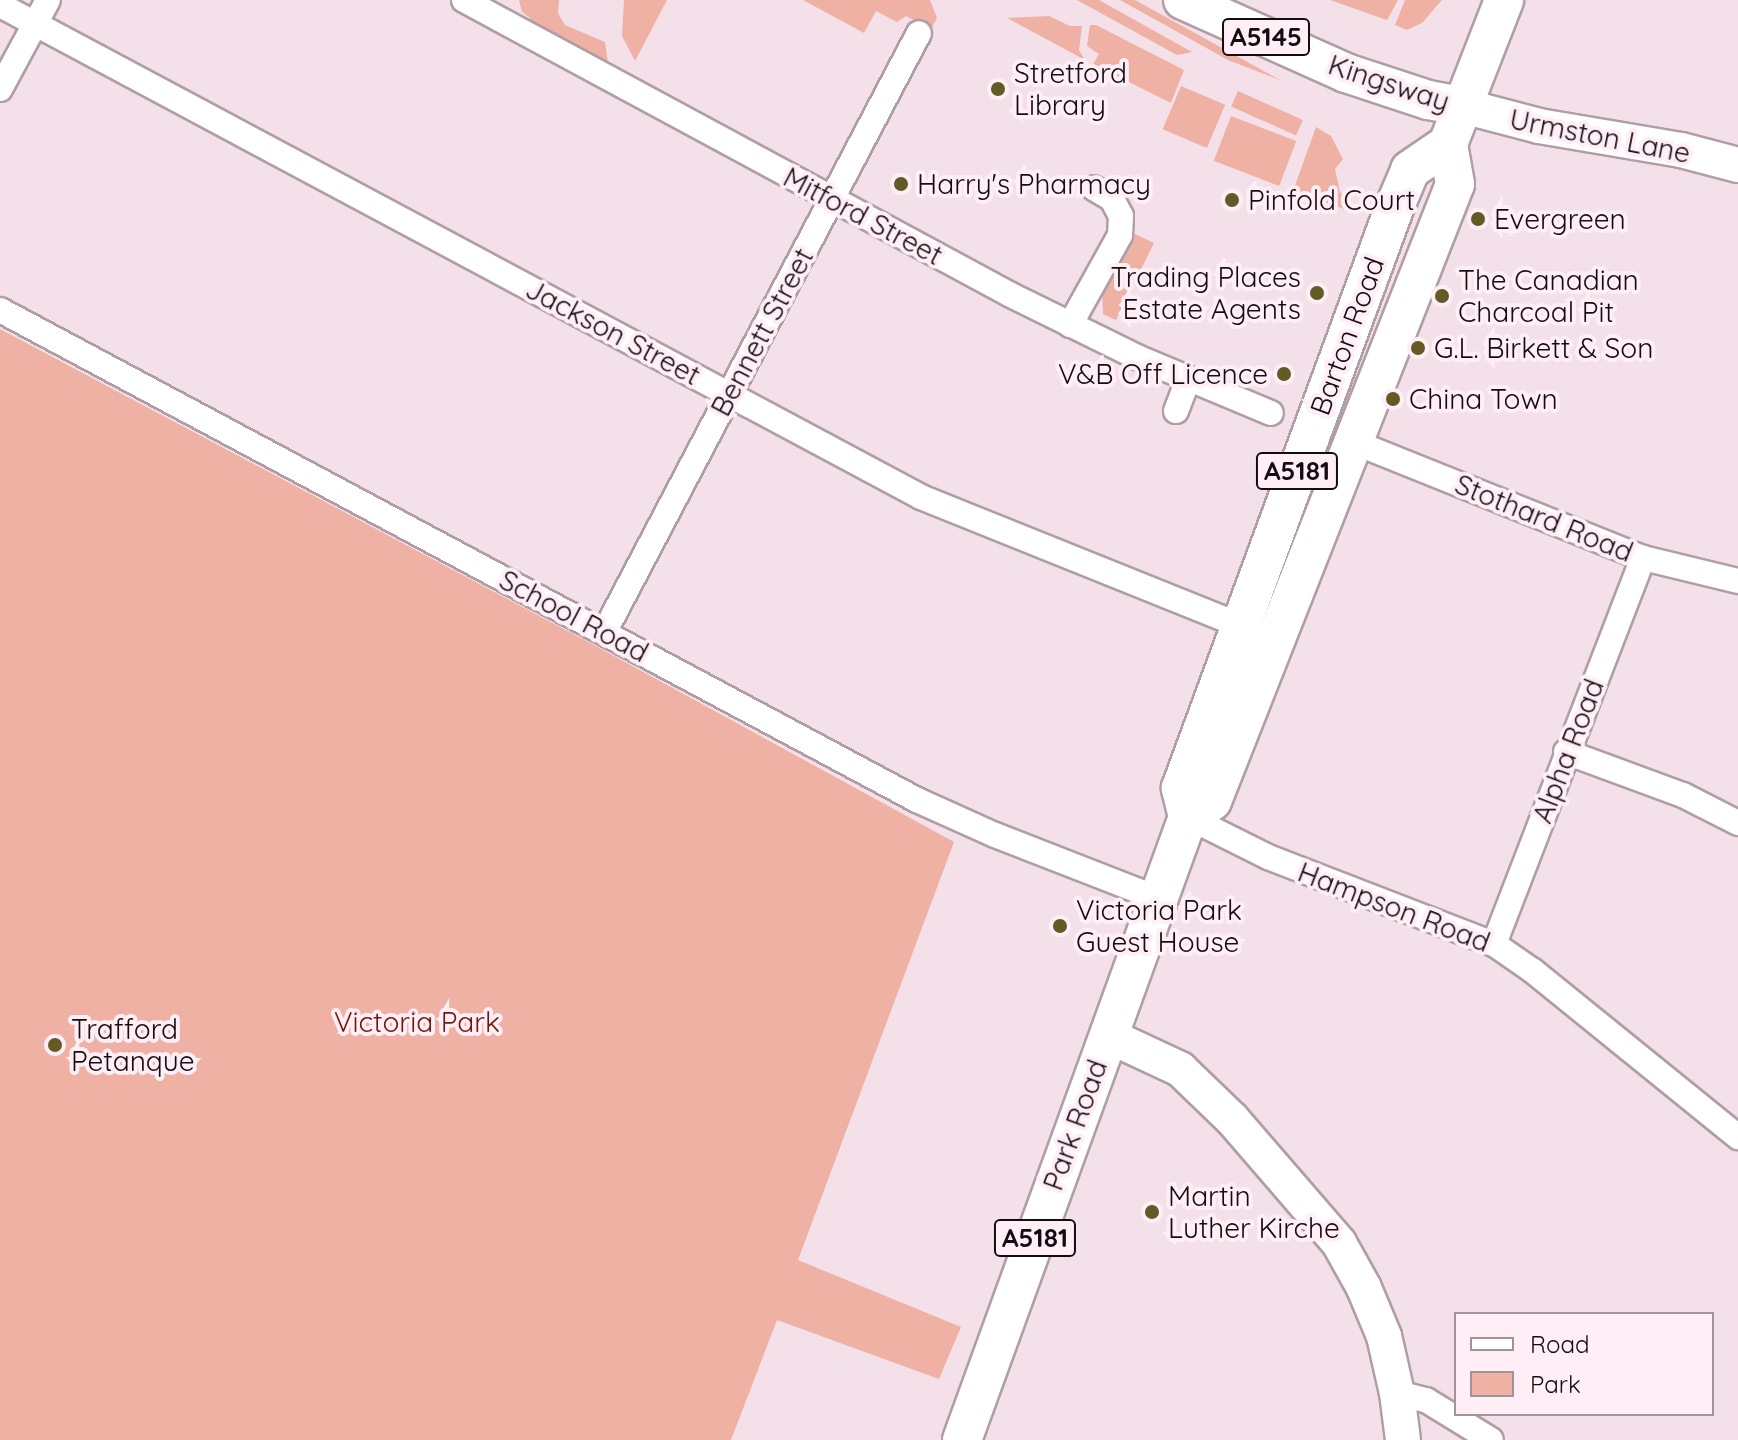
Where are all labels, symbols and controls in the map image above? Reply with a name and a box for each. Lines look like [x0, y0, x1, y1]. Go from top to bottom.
road number: A5145 [1222, 15, 1310, 59]
street label: Kingsway [1324, 48, 1454, 118]
place label: Stretford Library [1014, 56, 1127, 122]
marker: Stretford Library [989, 80, 1007, 98]
street label: Urmston Lane [1507, 102, 1693, 170]
street label: Mitford Street [778, 160, 948, 272]
place label: Harry's Pharmacy [917, 167, 1151, 201]
marker: Harry's Pharmacy [892, 175, 910, 193]
place label: Pinfold Court [1248, 183, 1415, 217]
marker: Pinfold Court [1223, 191, 1241, 209]
place label: Evergreen [1494, 202, 1626, 236]
marker: Evergreen [1469, 210, 1487, 228]
street label: Bennett Street [704, 242, 820, 422]
street label: Barton Road [1303, 252, 1391, 420]
place label: Trading Places Estate Agents [1111, 260, 1301, 326]
place label: The Canadian Charcoal Pit [1458, 263, 1639, 329]
street label: Jackson Street [520, 272, 706, 392]
marker: Trading Places Estate Agents [1308, 284, 1326, 302]
marker: The Canadian Charcoal Pit [1433, 287, 1451, 305]
place label: G.L. Birkett & Son [1434, 331, 1653, 365]
marker: G.L. Birkett & Son [1409, 339, 1427, 357]
place label: V&B Off Licence [1058, 357, 1268, 391]
marker: V&B Off Licence [1275, 365, 1293, 383]
place label: China Town [1409, 382, 1558, 416]
marker: China Town [1384, 390, 1402, 408]
road number: A5181 [1255, 449, 1339, 493]
street label: Stothard Road [1450, 467, 1638, 569]
street label: School Road [494, 563, 654, 669]
street label: Alpha Road [1525, 674, 1611, 828]
street label: Hampson Road [1293, 855, 1495, 959]
place label: Victoria Park Guest House [1076, 893, 1242, 959]
marker: Victoria Park Guest House [1051, 917, 1069, 935]
park label: Victoria Park [334, 1005, 500, 1039]
place label: Trafford Petanque [71, 1012, 195, 1078]
marker: Trafford Petanque [46, 1036, 64, 1054]
street label: Park Road [1036, 1055, 1114, 1195]
place label: Martin Luther Kirche [1168, 1179, 1340, 1245]
marker: Martin Luther Kirche [1143, 1203, 1161, 1221]
road number: A5181 [993, 1216, 1077, 1260]
legend [1454, 1312, 1714, 1416]
text: Road [1530, 1329, 1590, 1359]
text: Park [1530, 1369, 1581, 1399]

